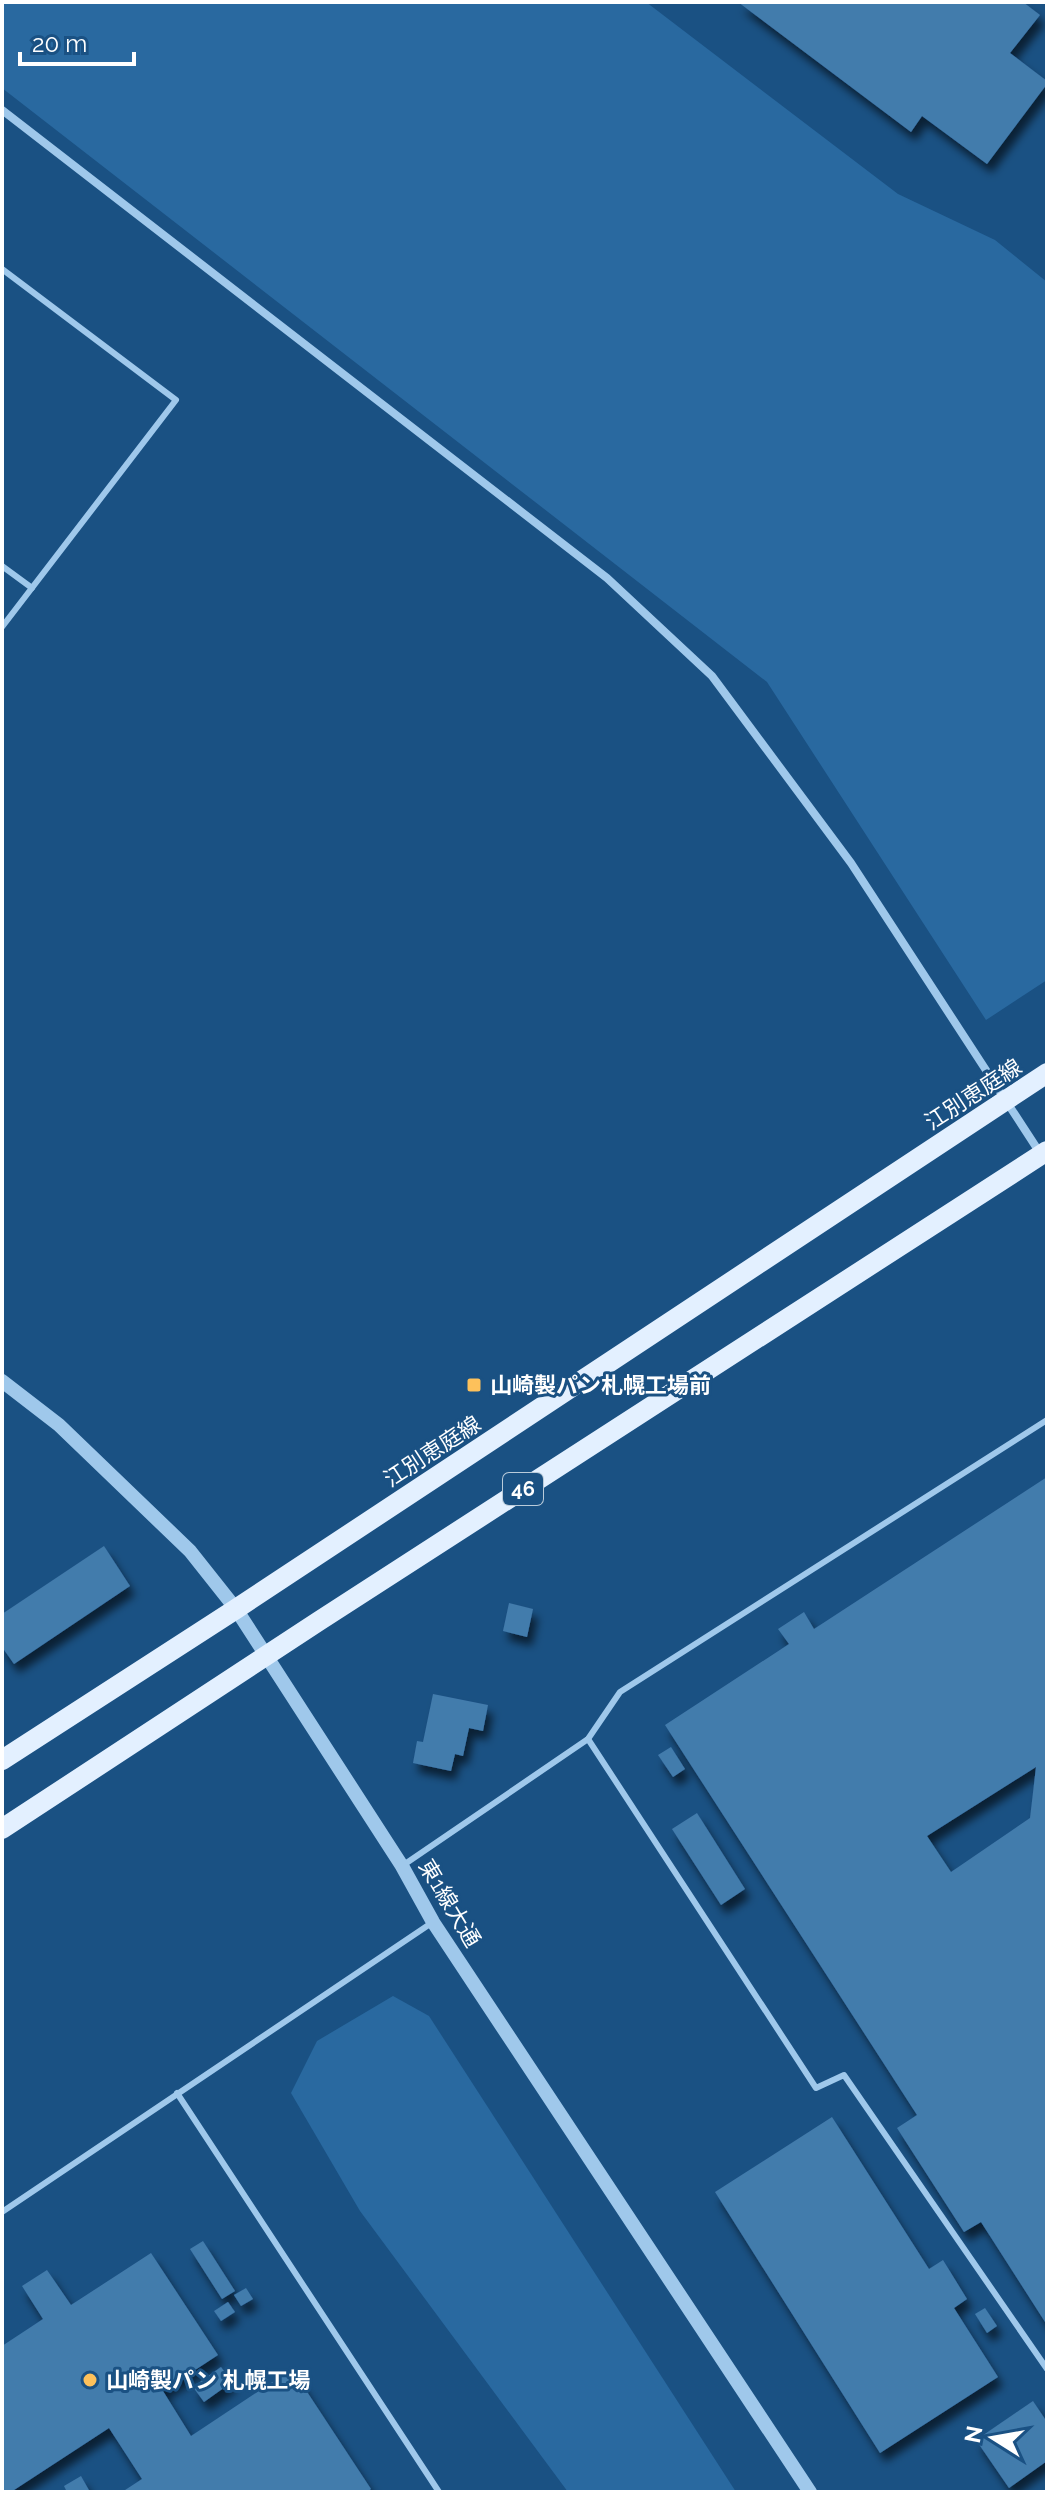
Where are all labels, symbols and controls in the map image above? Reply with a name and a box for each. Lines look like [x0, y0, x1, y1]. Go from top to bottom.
scale bar [20, 16, 134, 66]
text: 20 m [32, 29, 87, 58]
street label: 江別恵庭線 [920, 1053, 1026, 1135]
place label: 山崎製パン札幌工場前 [490, 1372, 711, 1398]
marker: 山崎製パン札幌工場前 [465, 1376, 483, 1394]
street label: 江別恵庭線 [379, 1410, 485, 1492]
road number: 46 [503, 1473, 543, 1505]
street label: 東1線大通 [414, 1855, 486, 1951]
place label: 山崎製パン 札幌工場 [106, 2367, 310, 2393]
marker: 山崎製パン 札幌工場 [81, 2371, 99, 2389]
north arrow [953, 2398, 1033, 2478]
text: N [959, 2423, 988, 2445]

